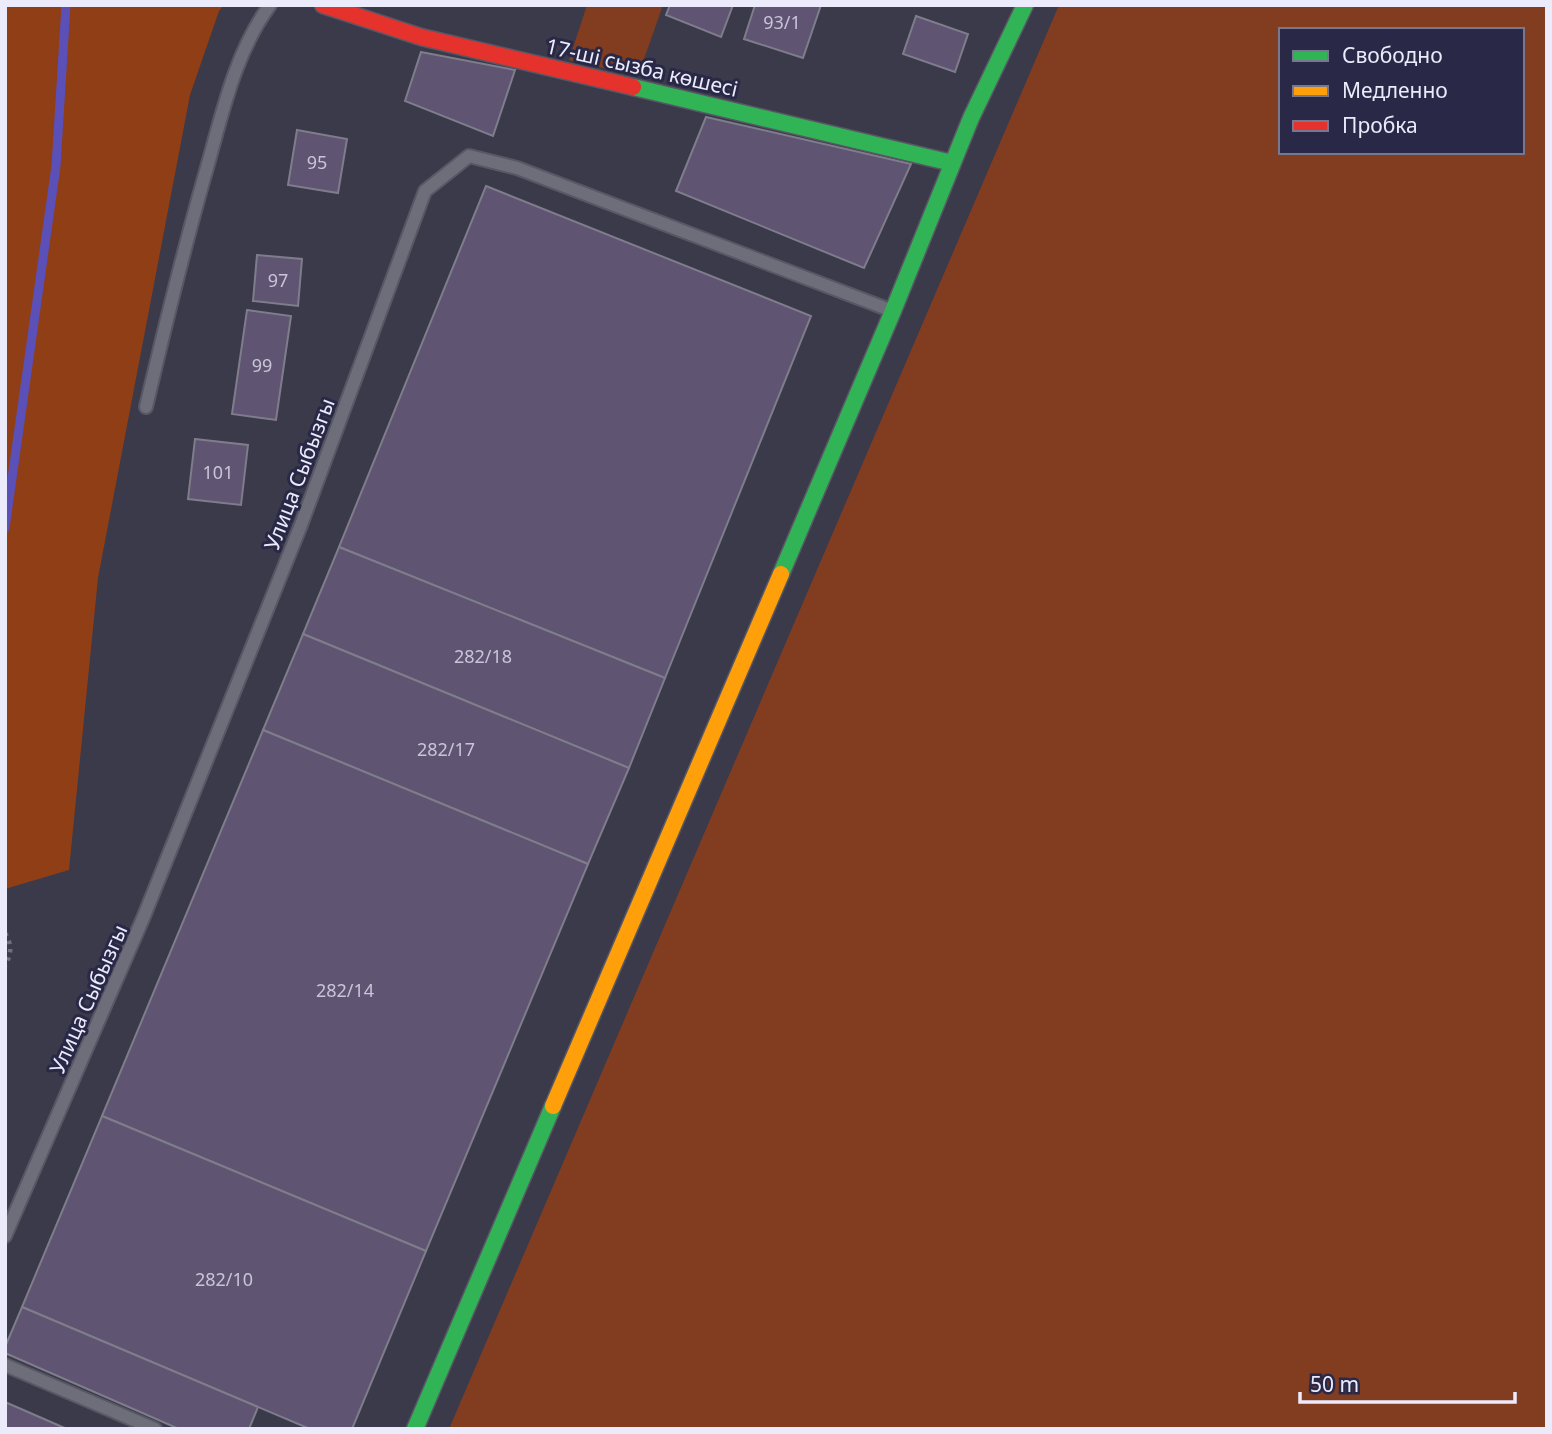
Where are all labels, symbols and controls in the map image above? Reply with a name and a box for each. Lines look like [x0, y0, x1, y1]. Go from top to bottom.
house number: 93/1 [763, 10, 801, 34]
legend [1279, 28, 1524, 154]
street label: 17-ші сызба көшесі [543, 31, 741, 103]
text: Свободно [1342, 41, 1443, 69]
text: Медленно [1342, 76, 1448, 104]
text: Пробка [1342, 111, 1418, 139]
house number: 95 [307, 150, 327, 174]
house number: 97 [268, 268, 288, 292]
house number: 99 [252, 353, 272, 377]
street label: Улица Сыбызгы [257, 394, 341, 554]
house number: 101 [203, 460, 233, 484]
house number: 282/18 [454, 644, 512, 668]
house number: 282/17 [417, 737, 475, 761]
street label: Улица Сыбызгы [43, 920, 133, 1078]
house number: 282/14 [316, 978, 374, 1002]
house number: 282/10 [195, 1267, 253, 1291]
scale bar [1300, 1360, 1515, 1404]
text: 50 m [1310, 1370, 1359, 1398]

